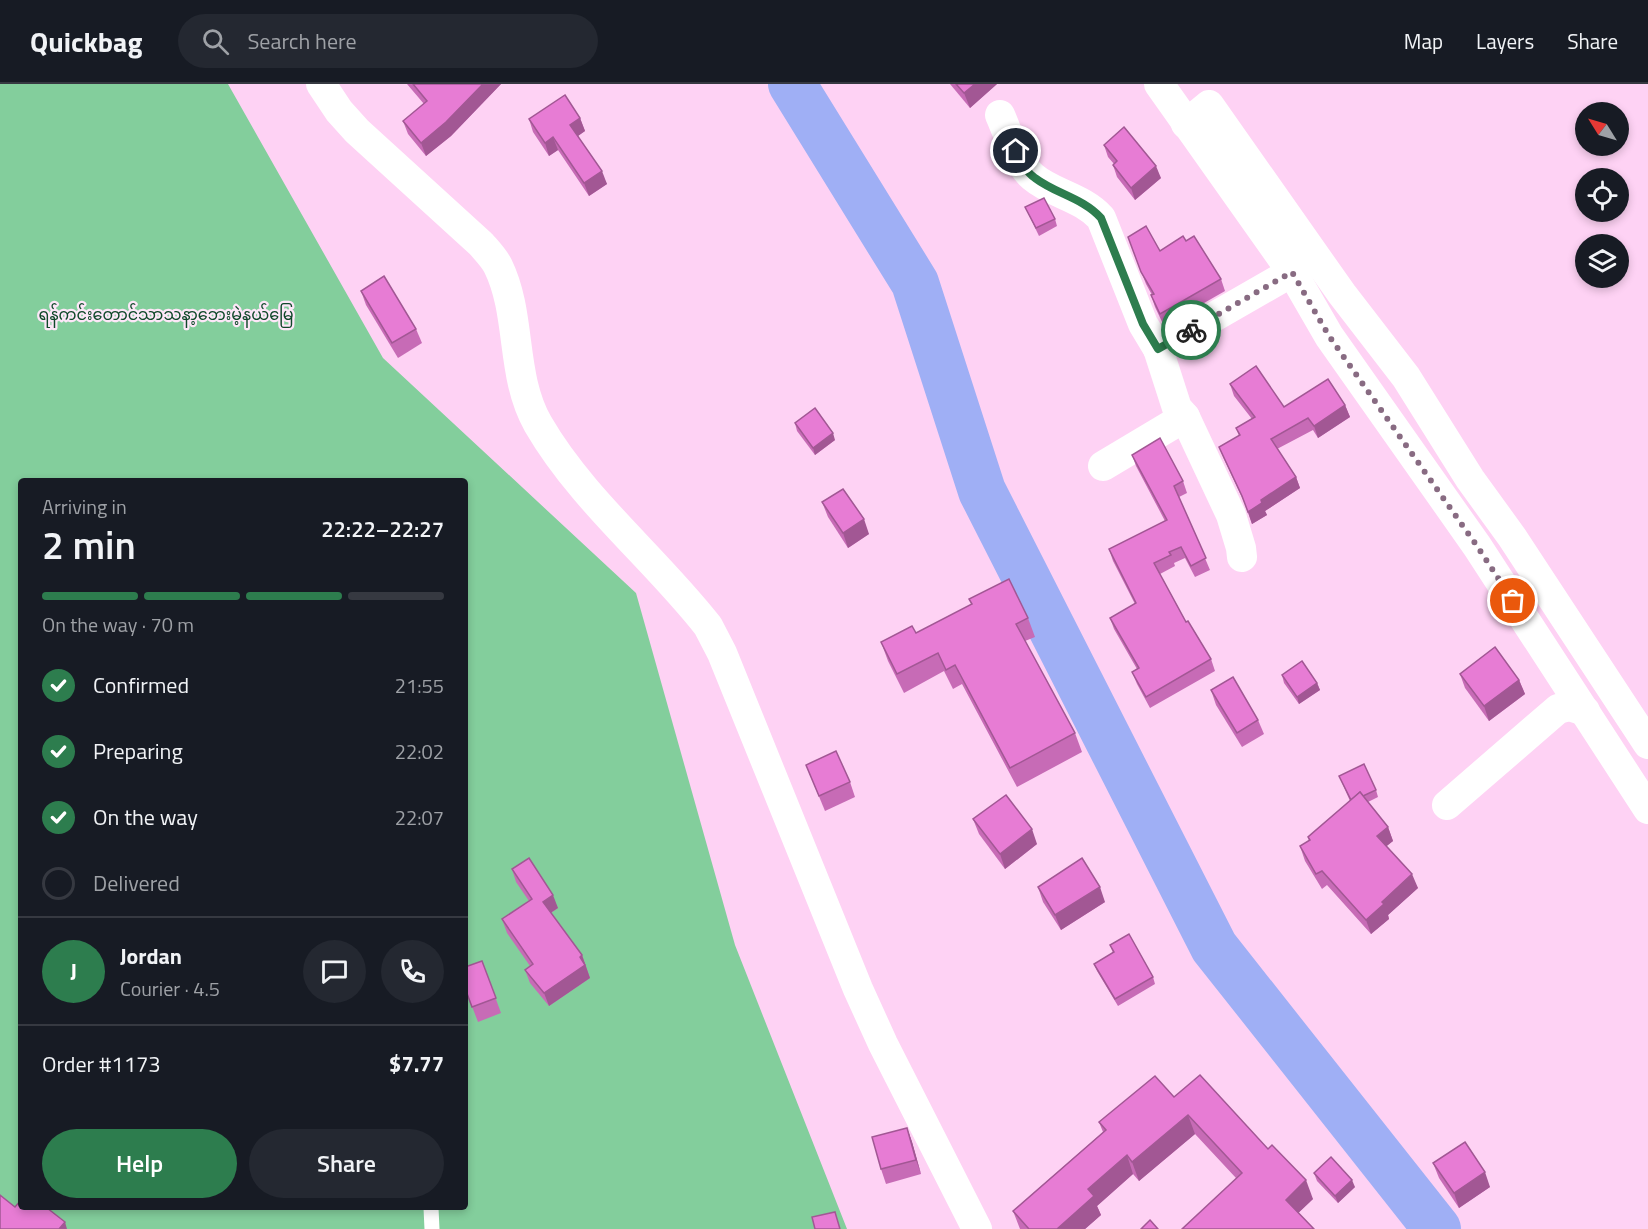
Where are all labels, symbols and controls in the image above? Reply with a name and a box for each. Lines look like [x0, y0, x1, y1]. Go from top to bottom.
search box [178, 14, 598, 68]
text: Quickbag [30, 20, 142, 63]
text: Search here [247, 24, 357, 58]
icon: search [199, 25, 232, 58]
text: Map [1404, 25, 1443, 57]
text: Layers [1476, 25, 1534, 57]
text: Share [1567, 25, 1618, 57]
north arrow [1575, 102, 1629, 156]
map controls [1575, 102, 1629, 288]
pin [990, 125, 1041, 176]
icon: home [999, 134, 1032, 167]
button: locate [1575, 168, 1629, 222]
button: layers [1575, 234, 1629, 288]
courier [1161, 300, 1221, 360]
park label: ရန်ကင်းတောင်သာသနာ့ဘေးမဲ့နယ်မြေ [38, 302, 294, 328]
icon: bike [1175, 314, 1208, 347]
text: Arriving in [42, 491, 127, 522]
text: 22:22–22:27 [321, 512, 444, 546]
text: 2 min [42, 515, 136, 574]
pin [1487, 575, 1538, 626]
icon: bag [1496, 584, 1529, 617]
text: On the way · 70 m [42, 609, 194, 640]
text: Confirmed [93, 668, 189, 702]
icon: check [42, 669, 75, 702]
text: 21:55 [395, 670, 444, 701]
text: Preparing [93, 734, 183, 768]
icon: check [42, 735, 75, 768]
text: 22:02 [395, 736, 444, 767]
text: On the way [93, 800, 198, 834]
icon: check [42, 801, 75, 834]
text: 22:07 [395, 802, 444, 833]
text: Delivered [93, 866, 180, 900]
text: Jordan [120, 939, 182, 973]
button: chat [303, 940, 366, 1003]
button: phone [381, 940, 444, 1003]
text: J [70, 954, 77, 988]
text: Courier · 4.5 [120, 973, 220, 1004]
text: Order #1173 [42, 1047, 161, 1081]
text: $7.77 [389, 1047, 444, 1081]
button: Help [42, 1129, 237, 1198]
button: Share [249, 1129, 444, 1198]

